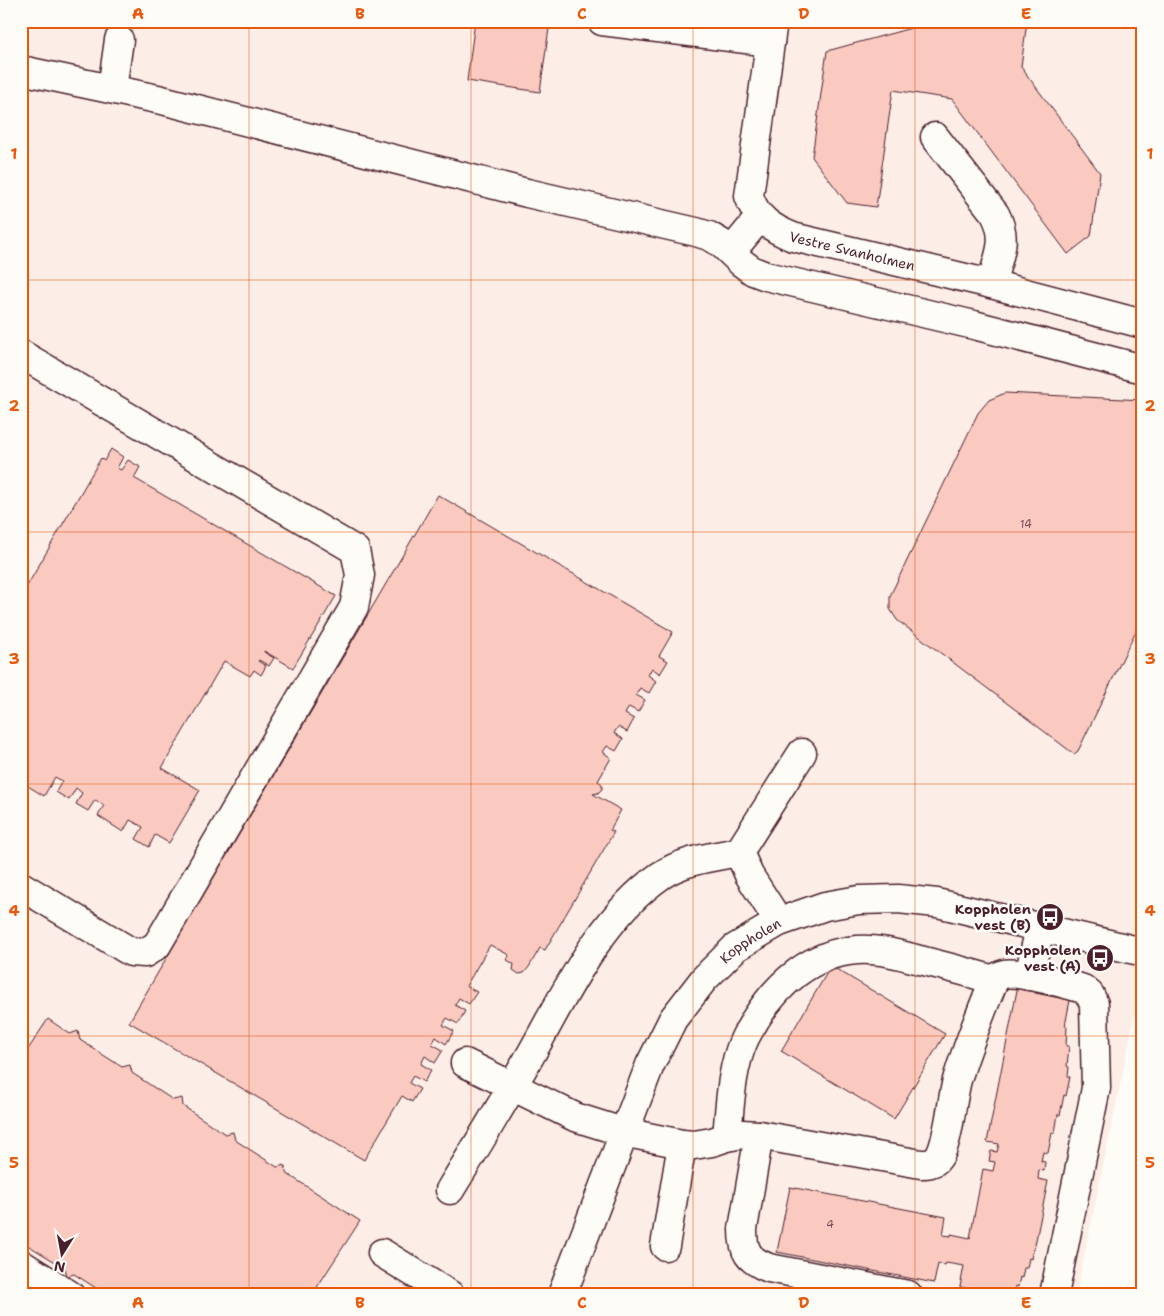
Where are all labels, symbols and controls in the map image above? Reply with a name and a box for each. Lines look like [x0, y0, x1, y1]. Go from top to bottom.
text: A [132, 3, 144, 24]
text: B [355, 3, 365, 24]
text: C [577, 3, 587, 24]
text: D [798, 3, 810, 24]
text: E [1021, 3, 1031, 24]
text: 1 [10, 143, 18, 164]
text: 1 [1146, 143, 1154, 164]
street label: Vestre Svanholmen [788, 227, 917, 275]
text: 2 [8, 395, 20, 416]
text: 2 [1144, 395, 1156, 416]
house number: 14 [1020, 517, 1032, 532]
text: 3 [8, 648, 20, 669]
text: 3 [1144, 648, 1156, 669]
text: 4 [8, 900, 20, 921]
place label: Koppholen vest (B) [955, 900, 1031, 934]
text: 4 [1144, 900, 1156, 921]
bus stop icon: Koppholen vest (B) [1035, 902, 1065, 932]
street label: Koppholen [716, 914, 785, 967]
place label: Koppholen vest (A) [1005, 941, 1081, 975]
bus stop icon: Koppholen vest (A) [1085, 943, 1115, 973]
text: 5 [9, 1152, 19, 1173]
text: 5 [1145, 1152, 1155, 1173]
house number: 4 [826, 1217, 834, 1232]
north arrow [38, 1228, 88, 1278]
text: N [52, 1257, 67, 1277]
text: A [132, 1292, 144, 1313]
text: B [355, 1292, 365, 1313]
text: C [577, 1292, 587, 1313]
text: D [798, 1292, 810, 1313]
text: E [1021, 1292, 1031, 1313]

